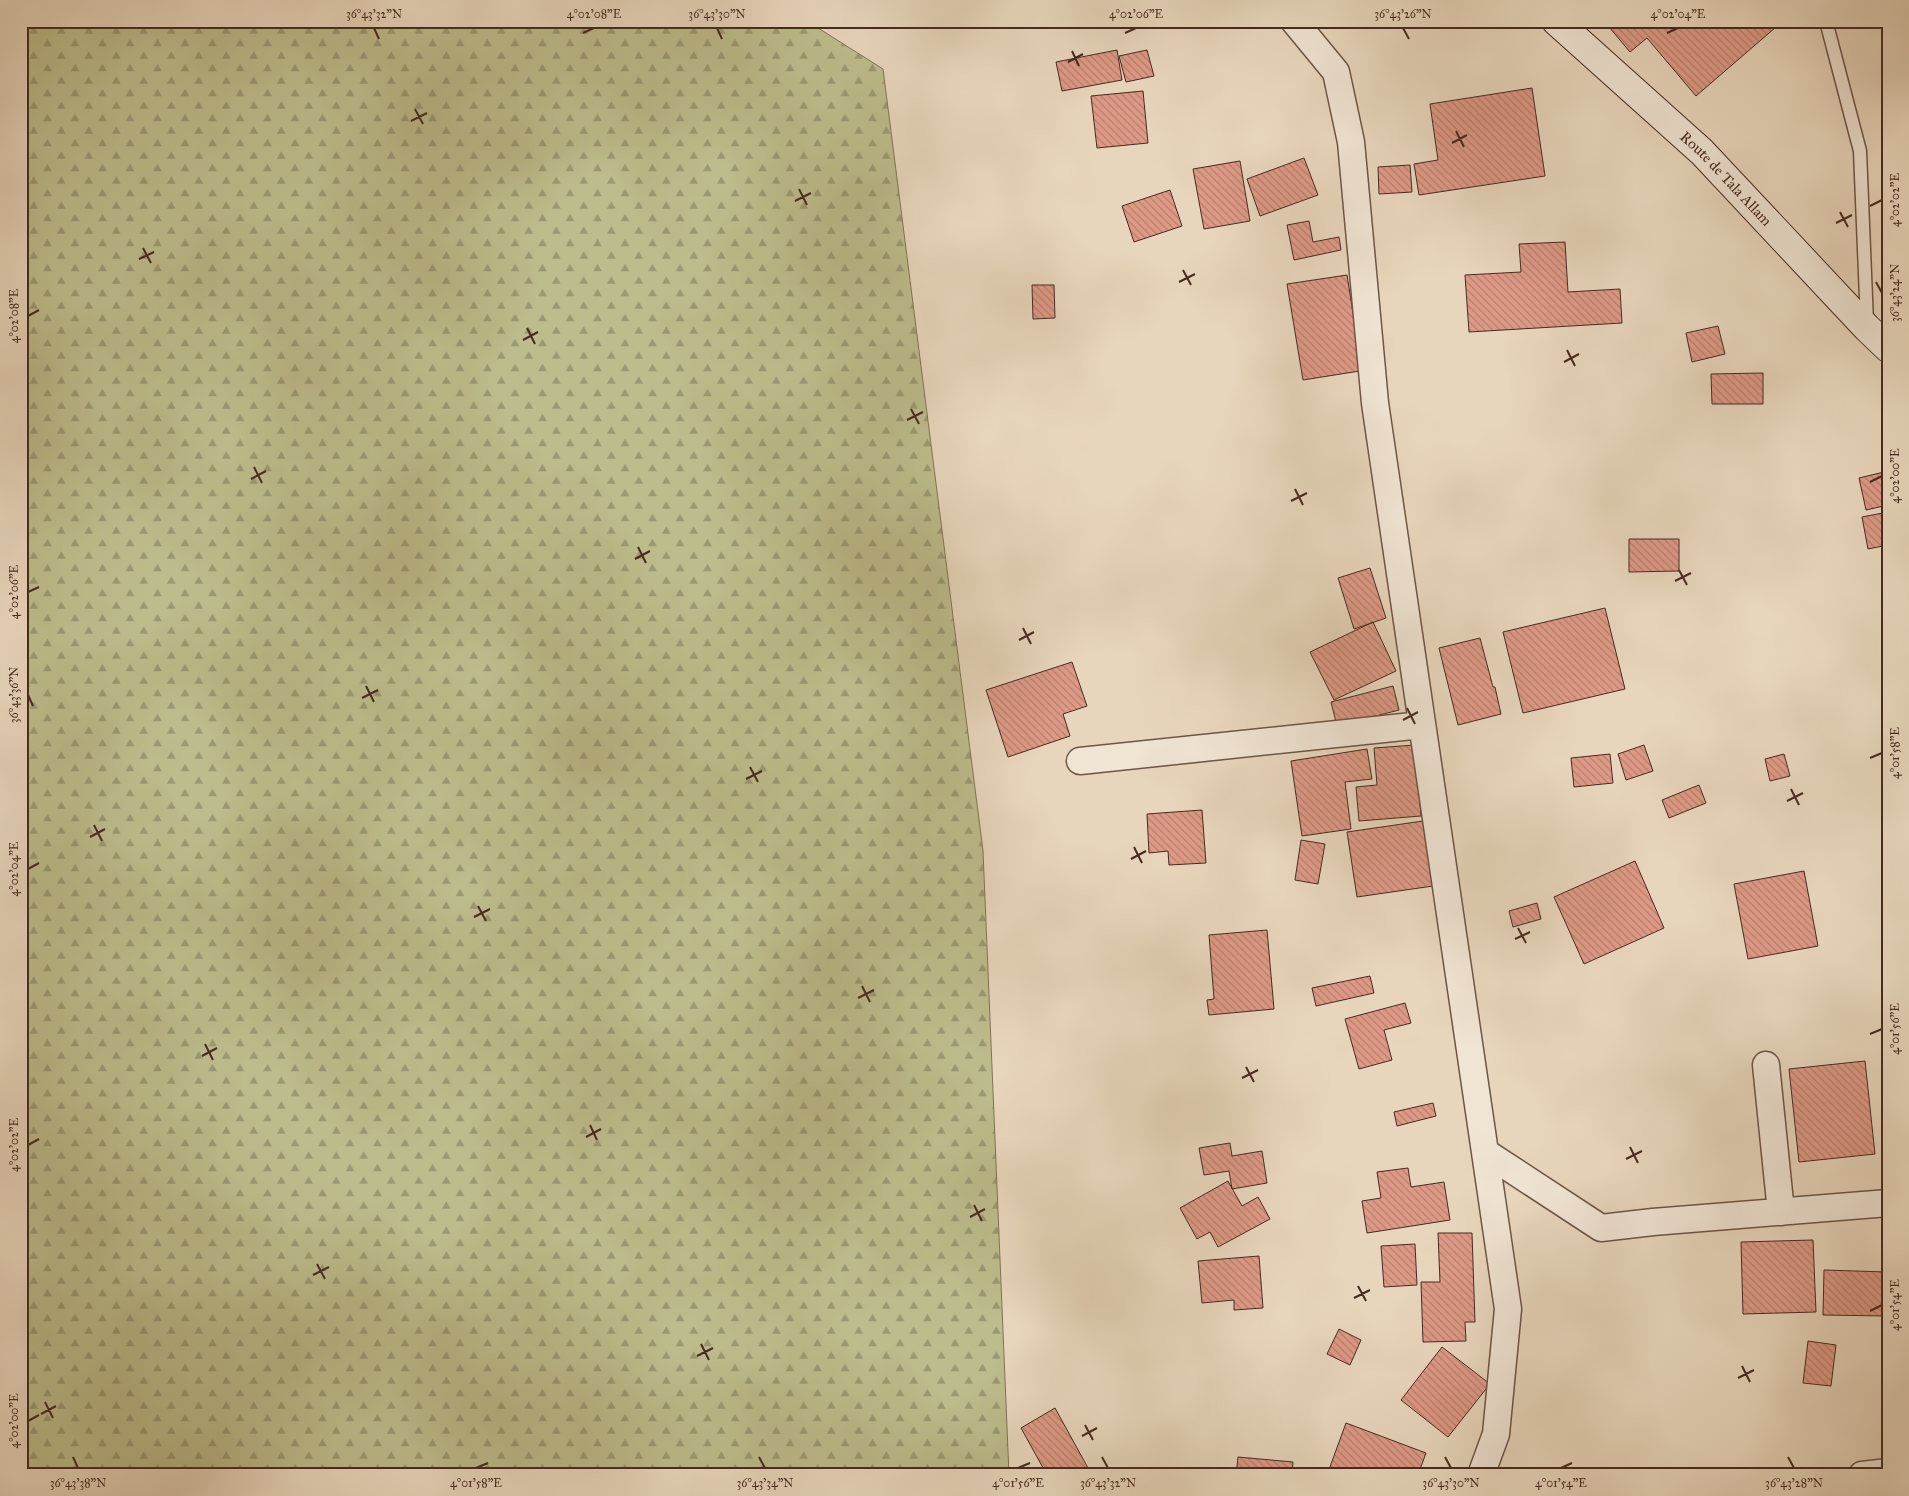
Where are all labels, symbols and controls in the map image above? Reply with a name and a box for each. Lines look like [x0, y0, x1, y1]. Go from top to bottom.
text: 36°43'32"N [346, 7, 402, 21]
text: 4°02'08"E [567, 7, 622, 21]
text: 36°43'30"N [688, 7, 746, 21]
text: 4°02'06"E [1109, 7, 1164, 21]
text: 36°43'26"N [1374, 7, 1432, 21]
text: 4°02'04"E [1651, 7, 1706, 21]
street label: Route de Tala Allam [1676, 128, 1776, 230]
text: 4°02'02"E [1888, 173, 1902, 227]
text: 36°43'24"N [1888, 264, 1902, 322]
text: 4°02'08"E [7, 288, 21, 343]
text: 4°02'00"E [1888, 448, 1902, 504]
text: 4°02'06"E [7, 564, 21, 619]
text: 36°43'36"N [7, 667, 21, 723]
text: 4°01'58"E [1888, 727, 1902, 779]
text: 4°02'04"E [7, 841, 21, 896]
text: 4°01'56"E [1888, 1003, 1902, 1055]
text: 4°02'02"E [7, 1118, 21, 1172]
text: 4°01'54"E [1888, 1279, 1902, 1331]
text: 4°02'00"E [7, 1393, 21, 1449]
text: 36°43'38"N [50, 1476, 106, 1490]
text: 4°01'58"E [450, 1476, 502, 1490]
text: 36°43'34"N [736, 1476, 794, 1490]
text: 4°01'56"E [992, 1476, 1044, 1490]
text: 36°43'32"N [1080, 1476, 1136, 1490]
text: 36°43'30"N [1422, 1476, 1480, 1490]
text: 4°01'54"E [1535, 1476, 1587, 1490]
text: 36°43'28"N [1765, 1476, 1823, 1490]

